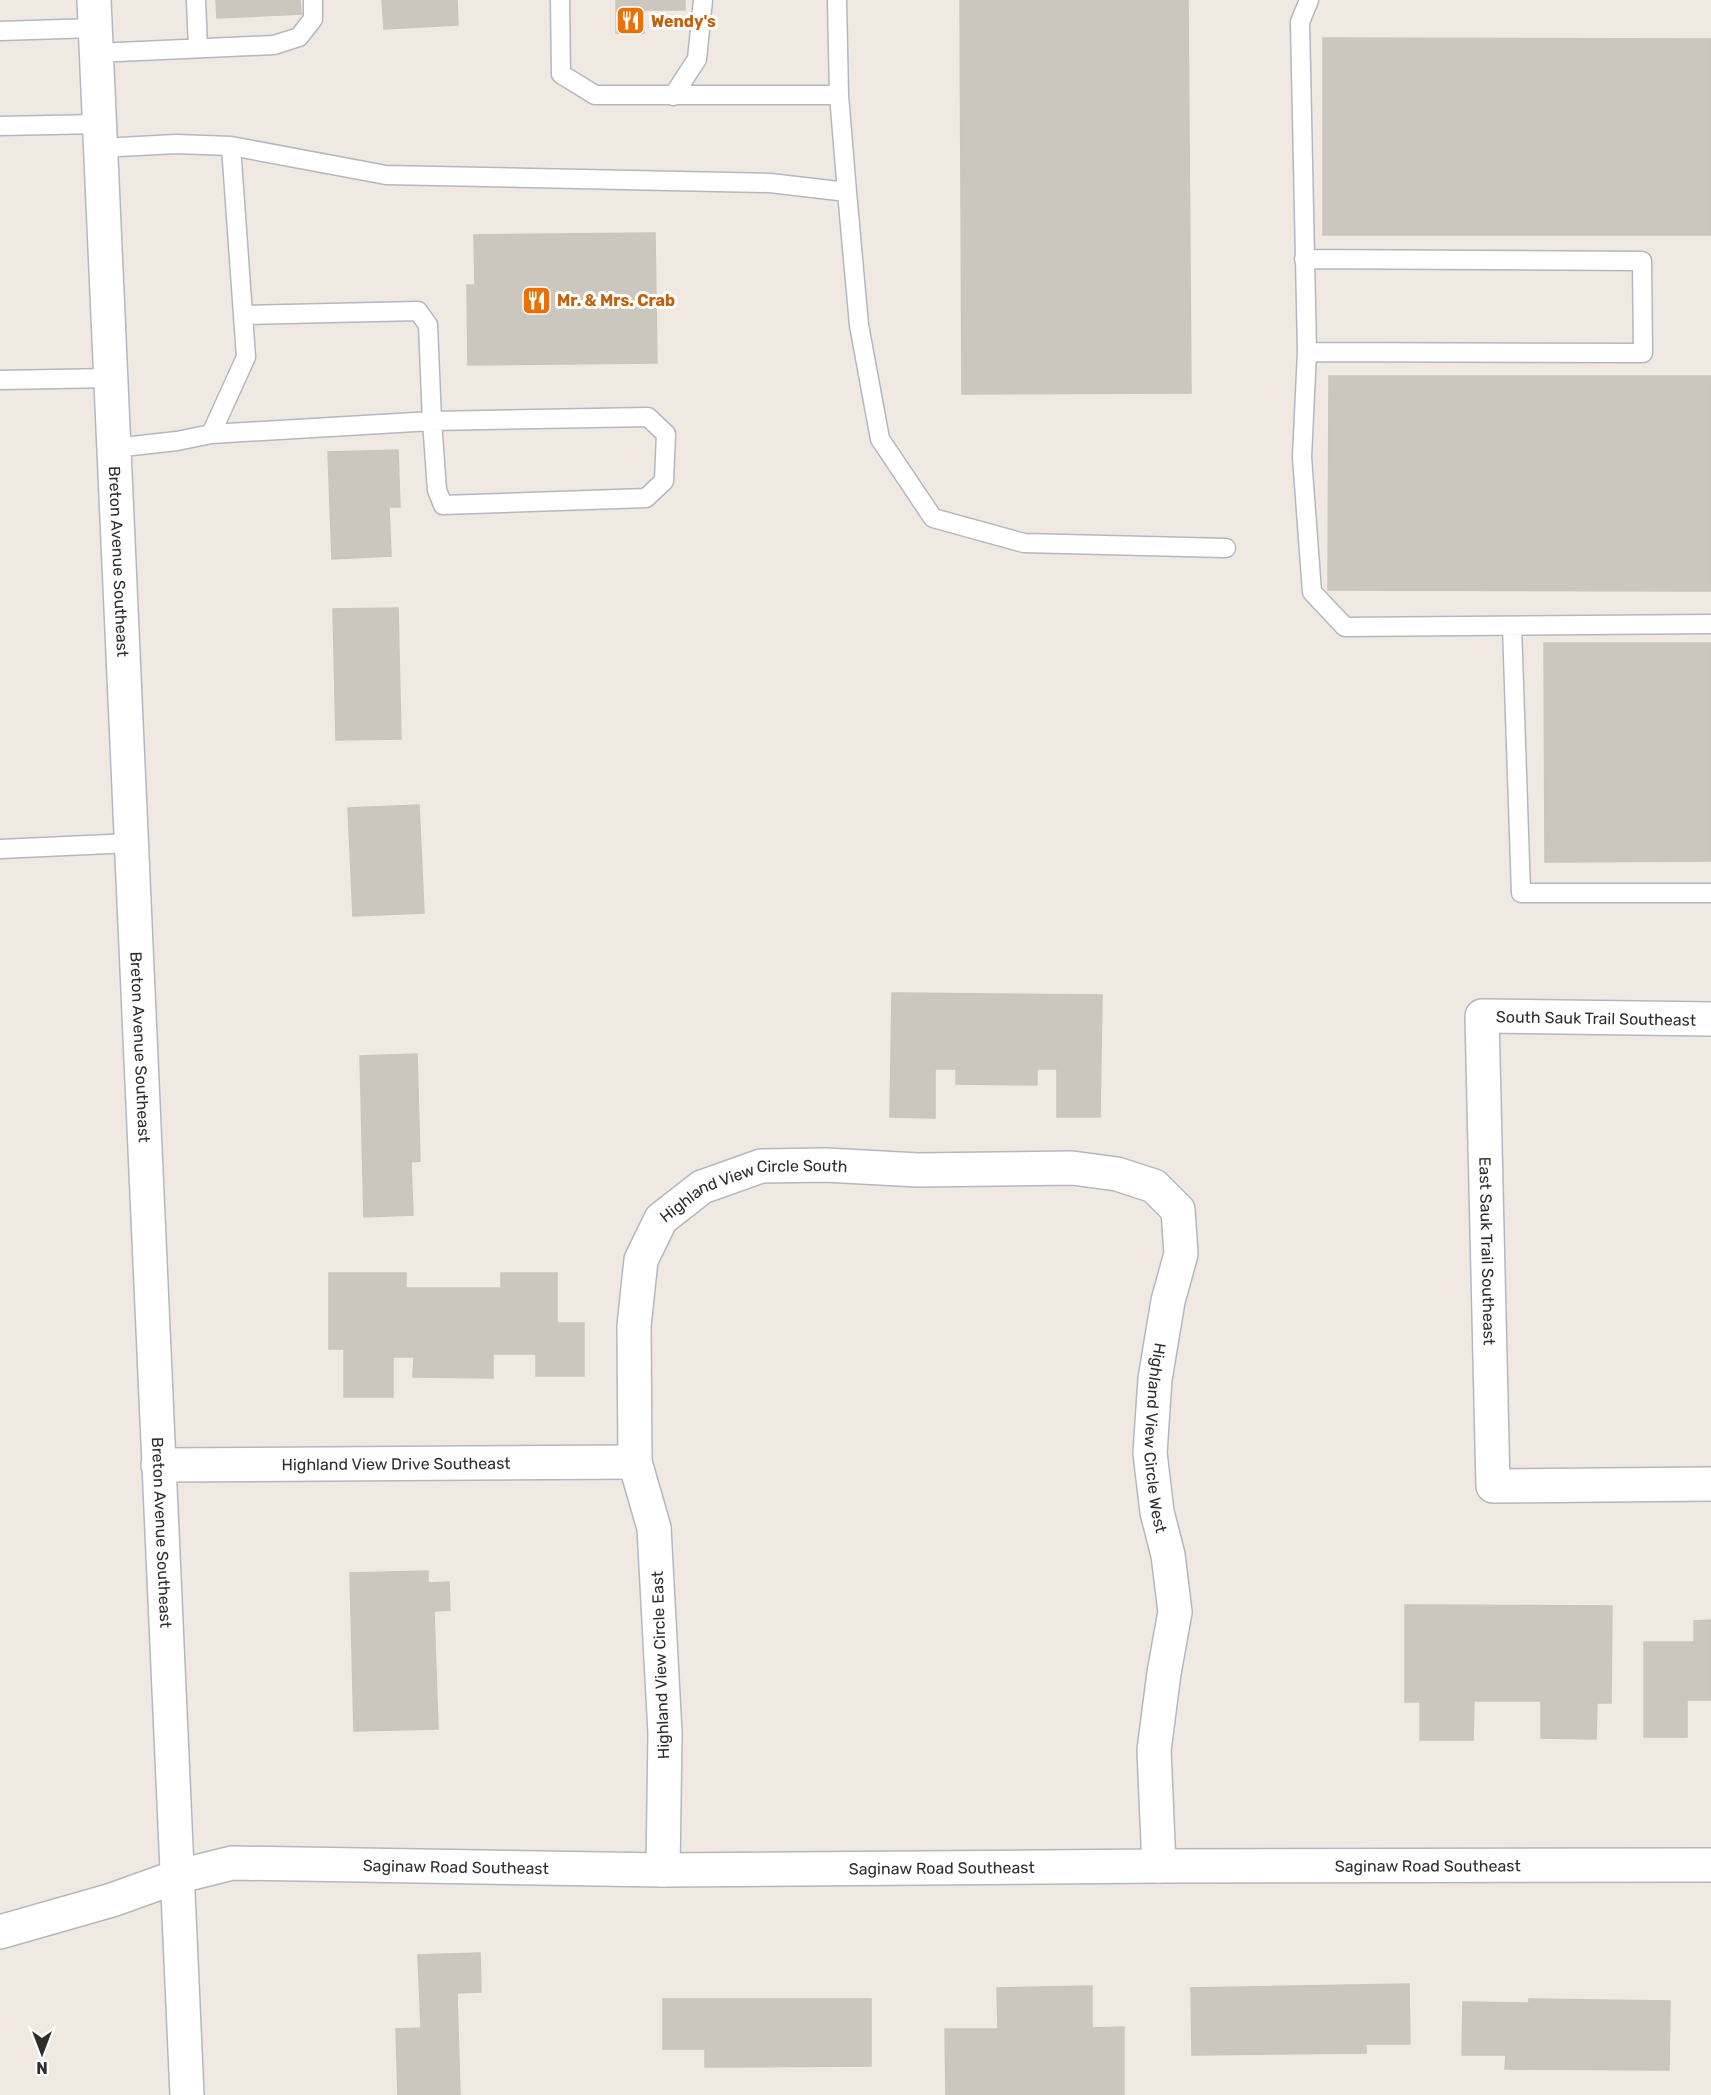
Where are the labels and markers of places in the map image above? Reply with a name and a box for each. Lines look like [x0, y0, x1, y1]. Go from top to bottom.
restaurant icon: Wendy's [614, 5, 646, 37]
place label: Wendy's [651, 12, 716, 31]
restaurant icon: Mr. & Mrs. Crab [520, 284, 552, 316]
place label: Mr. & Mrs. Crab [557, 291, 675, 310]

